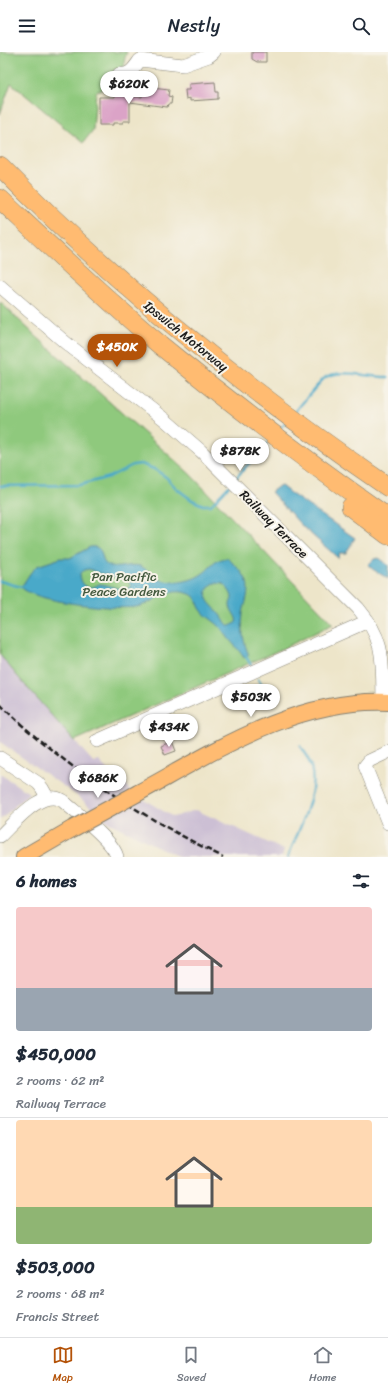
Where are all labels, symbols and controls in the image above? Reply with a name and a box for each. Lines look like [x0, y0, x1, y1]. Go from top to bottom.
text: Nestly [168, 10, 220, 42]
icon: menu [16, 15, 38, 37]
icon: search [350, 15, 372, 37]
pin: $620K [101, 71, 157, 105]
text: $620K [109, 72, 149, 95]
street label: Ipswich Motorway [138, 294, 234, 378]
pin: $450K [89, 334, 145, 368]
text: $450K [97, 335, 137, 358]
pin: $878K [212, 438, 268, 472]
text: $878K [220, 439, 260, 462]
street label: Railway Terrace [234, 484, 314, 564]
park label: Pan Pacific Peace Gardens [82, 565, 166, 603]
pin: $503K [223, 684, 279, 718]
text: $503K [231, 685, 271, 708]
pin: $434K [141, 714, 197, 748]
text: $434K [149, 715, 189, 738]
pin: $686K [70, 765, 126, 799]
text: $686K [78, 766, 118, 789]
text: 6 homes [16, 866, 76, 896]
icon: filters [350, 870, 372, 892]
icon: home [158, 933, 230, 1005]
text: $450,000 [16, 1039, 96, 1069]
text: 2 rooms · 62 m² [16, 1069, 104, 1092]
text: Railway Terrace [16, 1092, 106, 1115]
icon: home [158, 1146, 230, 1218]
text: $503,000 [16, 1252, 95, 1282]
text: 2 rooms · 68 m² [16, 1282, 105, 1305]
text: Francis Street [16, 1305, 99, 1328]
tab: Map [52, 1344, 74, 1387]
tab: Saved [177, 1344, 206, 1387]
tab: Home [309, 1344, 336, 1387]

